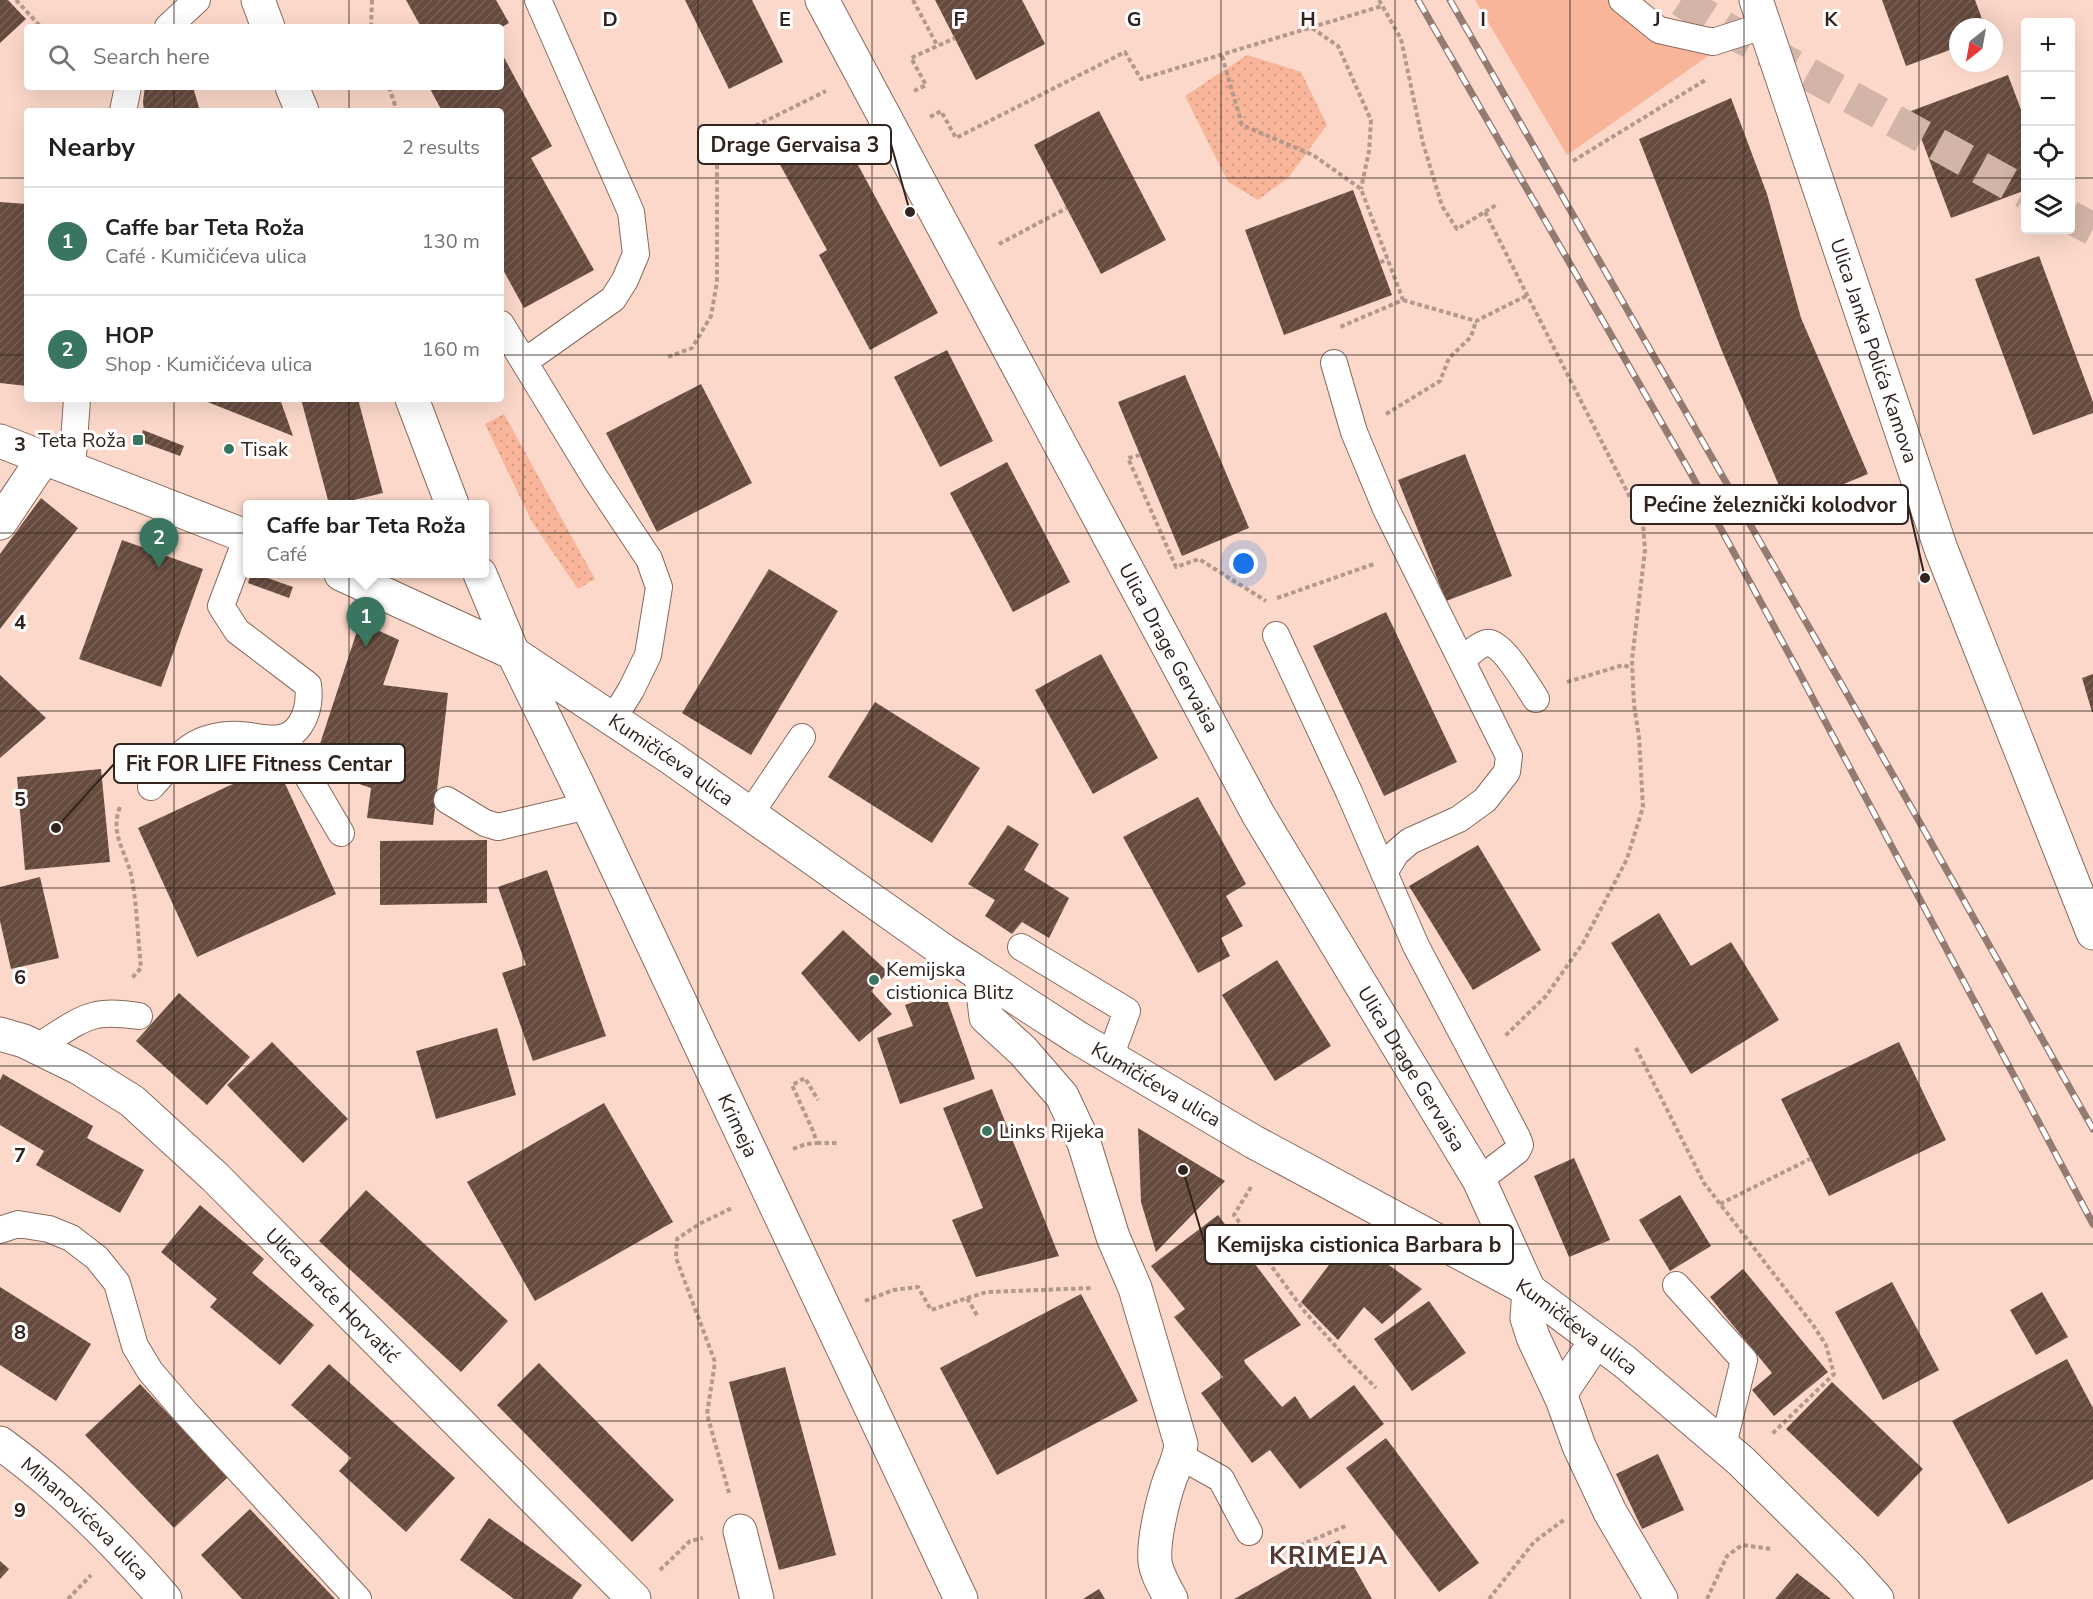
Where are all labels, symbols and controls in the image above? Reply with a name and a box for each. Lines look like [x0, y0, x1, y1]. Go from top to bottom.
text: D [602, 6, 618, 33]
text: E [779, 6, 791, 33]
text: F [953, 6, 965, 33]
text: G [1127, 6, 1141, 33]
text: H [1300, 6, 1316, 33]
text: I [1480, 6, 1486, 33]
text: J [1652, 6, 1661, 33]
text: K [1824, 6, 1838, 33]
north arrow [1949, 18, 2003, 72]
map controls [2021, 18, 2075, 234]
button: + [2021, 18, 2075, 72]
search box [24, 24, 504, 90]
icon: search [45, 41, 78, 74]
text: Search here [93, 42, 210, 72]
button: − [2021, 72, 2075, 126]
callout: Drage Gervaisa 3 [698, 125, 891, 164]
button: locate [2021, 126, 2075, 180]
text: Nearby [48, 130, 135, 165]
text: Drage Gervaisa 3 [711, 131, 879, 159]
text: 2 results [402, 134, 480, 161]
button: layers [2021, 180, 2075, 234]
text: Caffe bar Teta Roža [105, 213, 304, 243]
text: 1 [62, 228, 74, 255]
text: 130 m [422, 228, 480, 255]
street label: Ulica Janka Polića Kamova [1823, 235, 1924, 466]
text: Café · Kumičićeva ulica [105, 243, 307, 270]
text: HOP [105, 321, 154, 351]
text: 2 [62, 336, 74, 363]
text: 160 m [422, 336, 480, 363]
text: Shop · Kumičićeva ulica [105, 351, 312, 378]
place label: Teta Roža [38, 427, 126, 454]
text: 3 [14, 431, 26, 458]
marker: Teta Roža [131, 433, 145, 447]
place label: Tisak [241, 436, 289, 463]
marker: Tisak [222, 442, 236, 456]
callout: Pećine železnički kolodvor [1631, 485, 1908, 524]
text: Pećine železnički kolodvor [1643, 491, 1898, 519]
popup [243, 500, 489, 578]
text: Caffe bar Teta Roža [266, 511, 466, 541]
pin: 2 [140, 518, 178, 568]
text: Café [266, 541, 307, 568]
your location [1229, 549, 1258, 578]
street label: Ulica Drage Gervaisa [1112, 559, 1225, 738]
pin: 1 [346, 598, 386, 647]
text: 4 [14, 609, 26, 636]
street label: Kumičićeva ulica [603, 707, 739, 812]
callout: Fit FOR LIFE Fitness Centar [114, 744, 405, 783]
text: Fit FOR LIFE Fitness Centar [126, 750, 393, 778]
text: 5 [14, 786, 26, 813]
place label: Kemijska cistionica Blitz [886, 956, 1013, 1006]
text: 6 [14, 964, 26, 991]
marker: Kemijska cistionica Blitz [867, 973, 881, 987]
street label: Ulica Drage Gervaisa [1351, 981, 1472, 1157]
street label: Kumičićeva ulica [1086, 1036, 1226, 1134]
street label: Krimeja [711, 1089, 764, 1162]
place label: Links Rijeka [999, 1118, 1104, 1145]
marker: Links Rijeka [980, 1124, 994, 1138]
text: 7 [14, 1142, 26, 1169]
street label: Ulica braće Horvatić [259, 1222, 405, 1369]
callout: Kemijska cistionica Barbara b [1205, 1225, 1513, 1264]
text: Kemijska cistionica Barbara b [1217, 1231, 1501, 1259]
street label: Kumičićeva ulica [1511, 1272, 1644, 1381]
text: 8 [14, 1319, 26, 1346]
street label: Mihanovićeva ulica [15, 1451, 155, 1586]
text: 9 [14, 1497, 26, 1524]
district label: KRIMEJA [1269, 1538, 1389, 1573]

